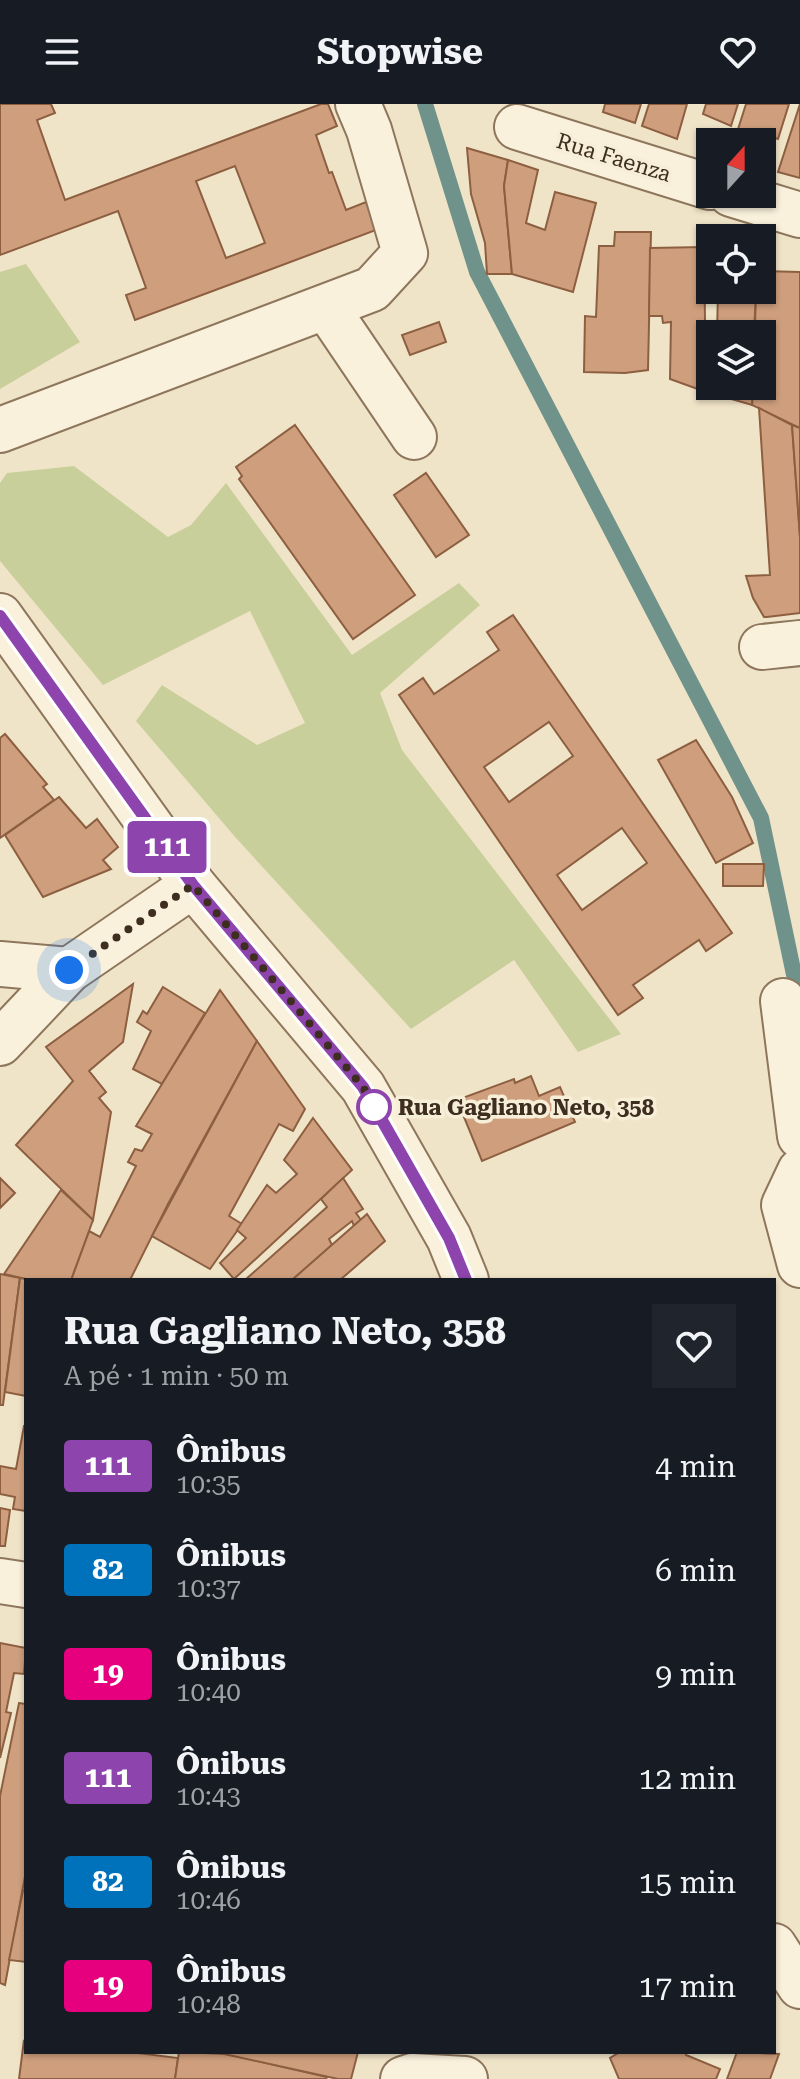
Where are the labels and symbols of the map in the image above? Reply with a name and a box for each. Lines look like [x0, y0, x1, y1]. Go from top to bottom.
street label: Rua Faenza [554, 128, 674, 187]
north arrow [696, 128, 776, 208]
line badge: 111 [121, 821, 213, 873]
your location [49, 950, 89, 990]
marker: Rua Gagliano Neto, 358 [357, 1090, 391, 1124]
place label: Rua Gagliano Neto, 358 [398, 1095, 654, 1120]

